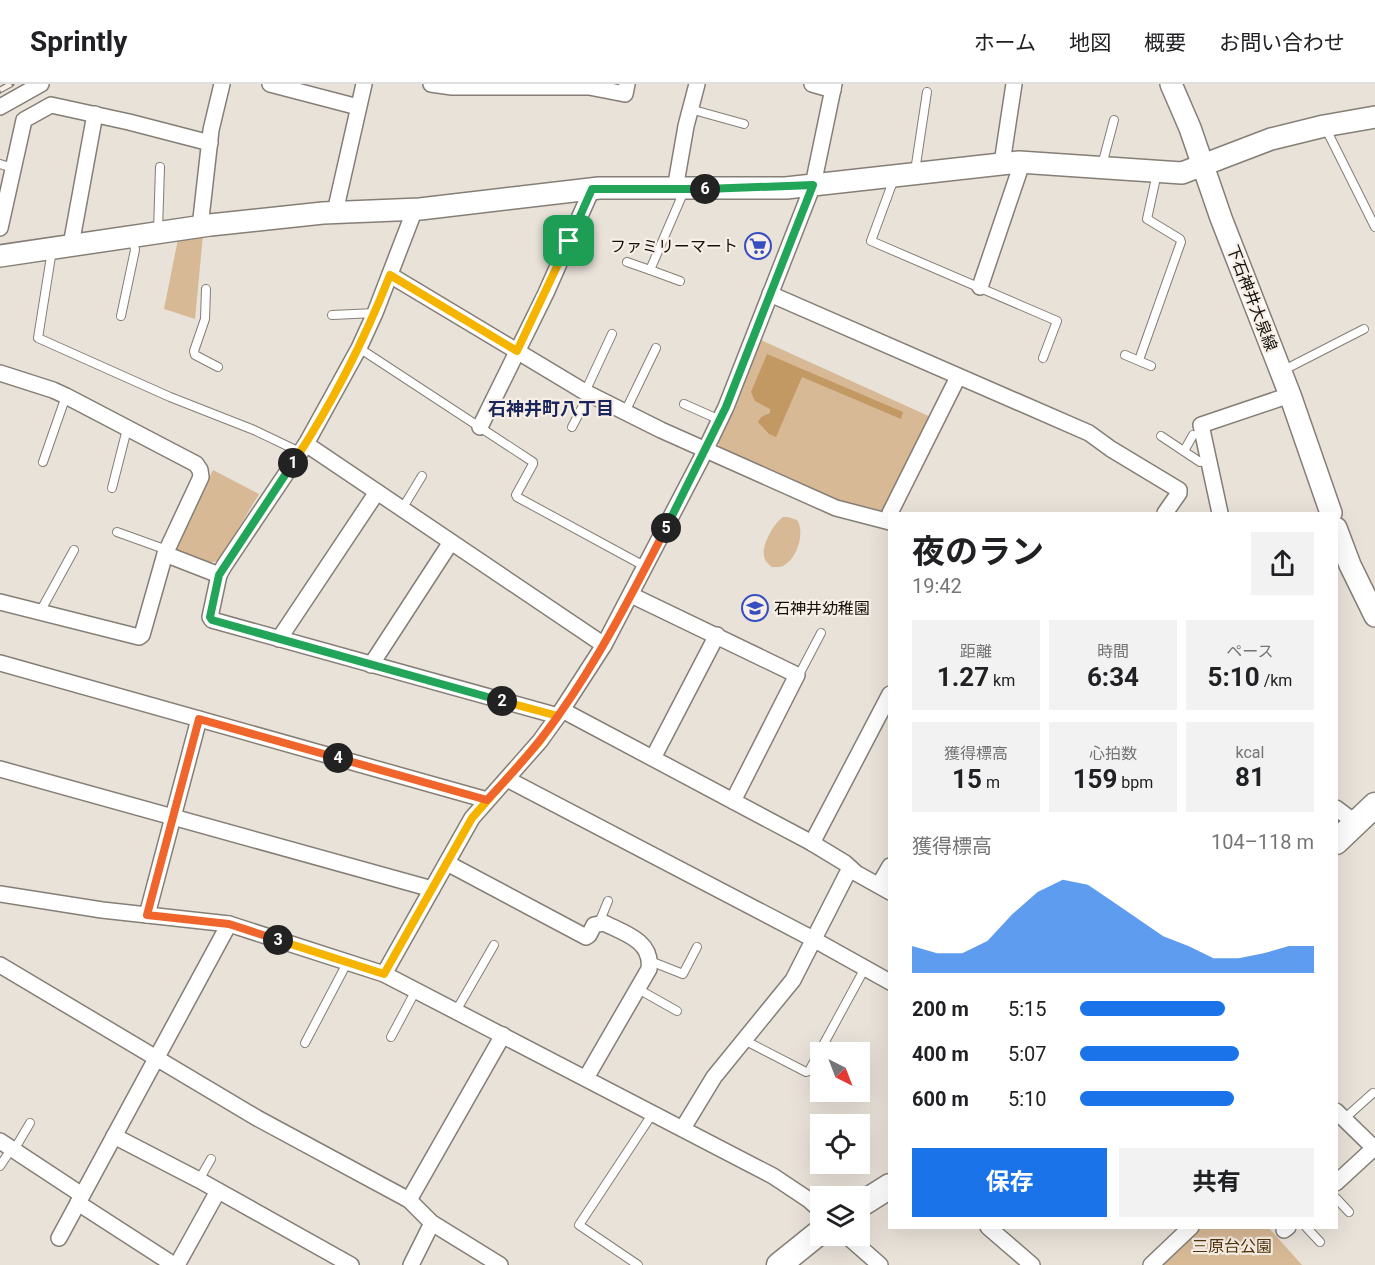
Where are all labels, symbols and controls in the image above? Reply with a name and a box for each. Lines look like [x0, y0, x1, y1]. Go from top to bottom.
text: Sprintly [30, 25, 127, 58]
text: ホーム [974, 31, 1036, 55]
text: 地図 [1069, 31, 1111, 55]
text: 概要 [1144, 31, 1186, 55]
text: お問い合わせ [1219, 31, 1345, 55]
pin: 6 [690, 174, 720, 204]
text: 6 [700, 179, 710, 198]
pin [543, 215, 594, 266]
icon: arrive [552, 224, 585, 257]
supermarket icon: ファミリーマート [743, 231, 773, 261]
place label: ファミリーマート [610, 237, 738, 256]
street label: 下石神井大泉線 [1223, 242, 1281, 354]
district label: 石神井町八丁目 [488, 398, 614, 419]
pin: 1 [278, 448, 308, 478]
text: 1 [288, 453, 298, 472]
pin: 5 [651, 513, 681, 543]
text: 5 [661, 518, 671, 537]
text: 夜のラン [912, 532, 1044, 571]
button: share [1251, 532, 1314, 595]
text: 19:42 [912, 574, 962, 598]
school or university icon: 石神井幼稚園 [740, 593, 770, 623]
place label: 石神井幼稚園 [774, 599, 870, 618]
text: 距離 [960, 642, 992, 661]
text: 時間 [1097, 642, 1129, 661]
text: ペース [1226, 642, 1274, 661]
text: 1.27 [937, 662, 989, 692]
text: 6:34 [1087, 662, 1139, 692]
text: 5:10 [1208, 662, 1260, 692]
text: km [989, 671, 1015, 690]
text: /km [1260, 671, 1292, 690]
pin: 2 [487, 686, 517, 716]
text: 2 [497, 691, 507, 710]
pin: 4 [323, 743, 353, 773]
text: kcal [1236, 743, 1264, 762]
text: 獲得標高 [944, 744, 1008, 763]
text: 心拍数 [1089, 744, 1137, 763]
text: 4 [333, 748, 343, 767]
text: 81 [1235, 762, 1265, 792]
text: 15 [952, 764, 982, 794]
text: 159 [1073, 764, 1117, 794]
text: m [982, 773, 1000, 792]
text: bpm [1117, 773, 1153, 792]
text: 104–118 m [1211, 830, 1314, 854]
text: 獲得標高 [912, 834, 992, 858]
pin: 3 [263, 925, 293, 955]
text: 3 [273, 930, 283, 949]
text: 200 m [912, 997, 969, 1021]
text: 5:15 [1008, 997, 1047, 1021]
north arrow [810, 1042, 870, 1102]
map controls [810, 1042, 870, 1246]
text: 400 m [912, 1042, 969, 1066]
text: 5:07 [1008, 1042, 1047, 1066]
text: 600 m [912, 1087, 969, 1111]
text: 5:10 [1008, 1087, 1047, 1111]
button: locate [810, 1114, 870, 1174]
button: 保存 [912, 1148, 1107, 1217]
button: 共有 [1119, 1148, 1314, 1217]
button: layers [810, 1186, 870, 1246]
park label: 三原台公園 [1192, 1237, 1272, 1256]

